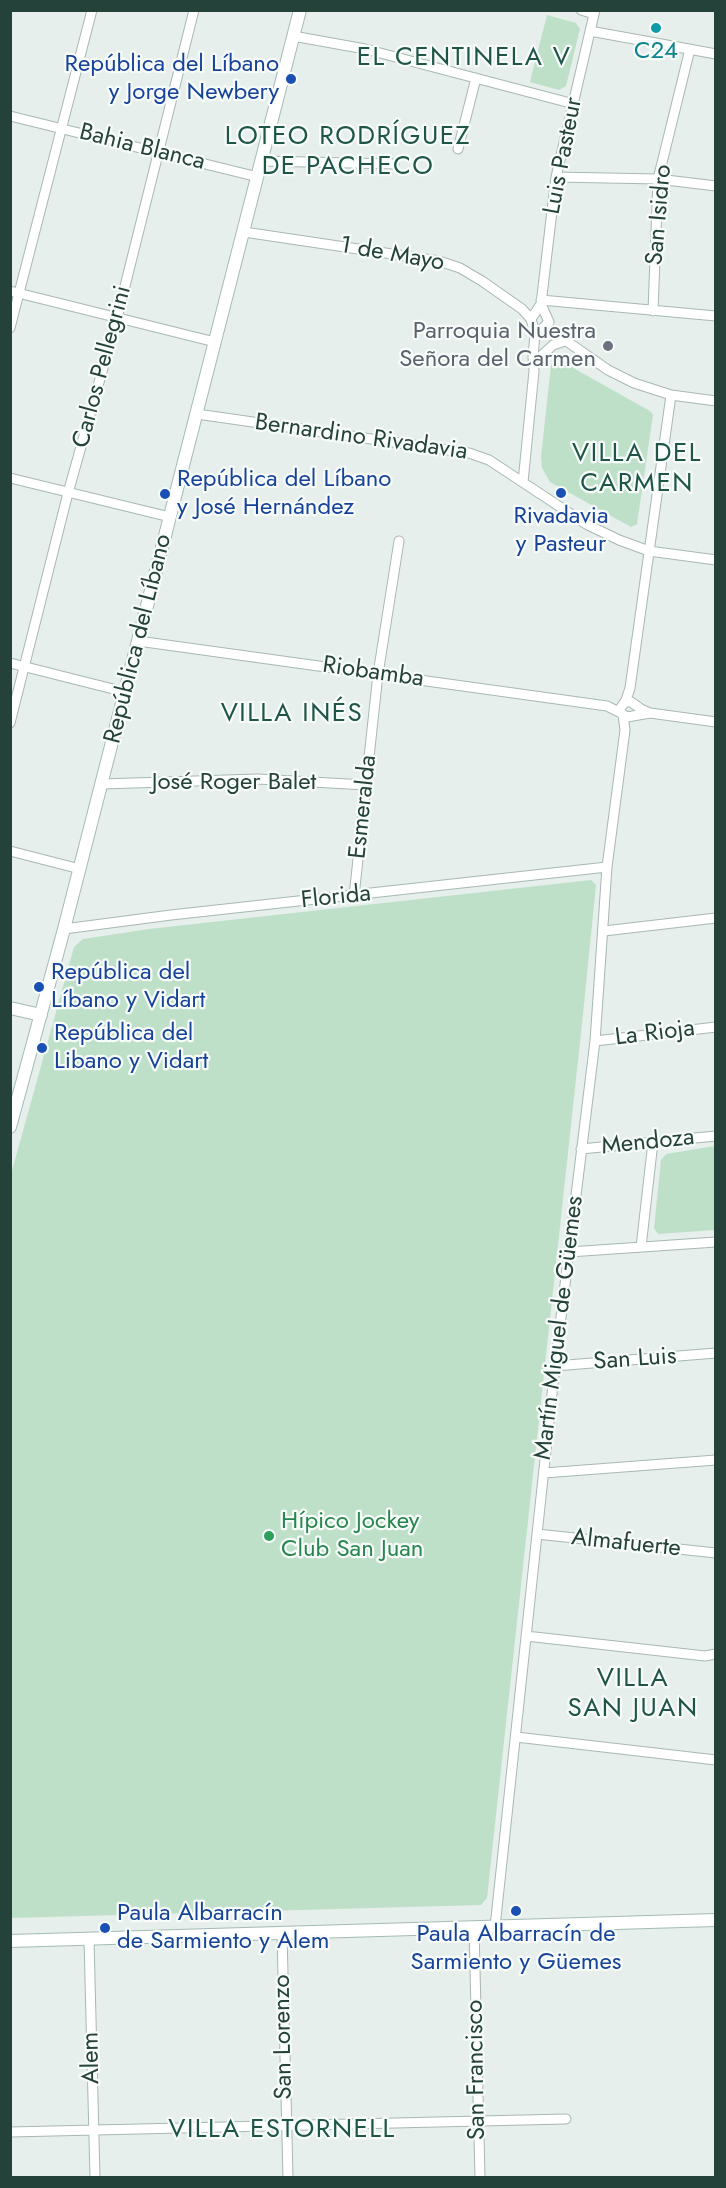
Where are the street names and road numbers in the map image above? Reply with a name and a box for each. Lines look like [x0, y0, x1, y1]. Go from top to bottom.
street label: Luis Pasteur [539, 95, 589, 217]
street label: Bahia Blanca [76, 118, 208, 178]
street label: San Isidro [641, 163, 679, 267]
street label: 1 de Mayo [338, 232, 446, 278]
street label: Carlos Pellegrini [67, 283, 139, 451]
street label: Bernardino Rivadavia [253, 409, 469, 467]
street label: República del Líbano [99, 531, 179, 747]
street label: Riobamba [321, 652, 425, 694]
street label: Esmeralda [344, 754, 384, 860]
street label: José Roger Balet [152, 769, 316, 797]
street label: Florida [300, 880, 372, 916]
street label: La Rioja [614, 1015, 696, 1053]
street label: Mendoza [600, 1124, 696, 1162]
street label: Martín Miguel de Güemes [530, 1194, 590, 1462]
street label: San Luis [592, 1343, 678, 1377]
street label: Almafuerte [570, 1524, 682, 1564]
street label: San Lorenzo [269, 1974, 299, 2100]
street label: San Francisco [461, 2000, 493, 2140]
street label: Alem [77, 2032, 107, 2084]

